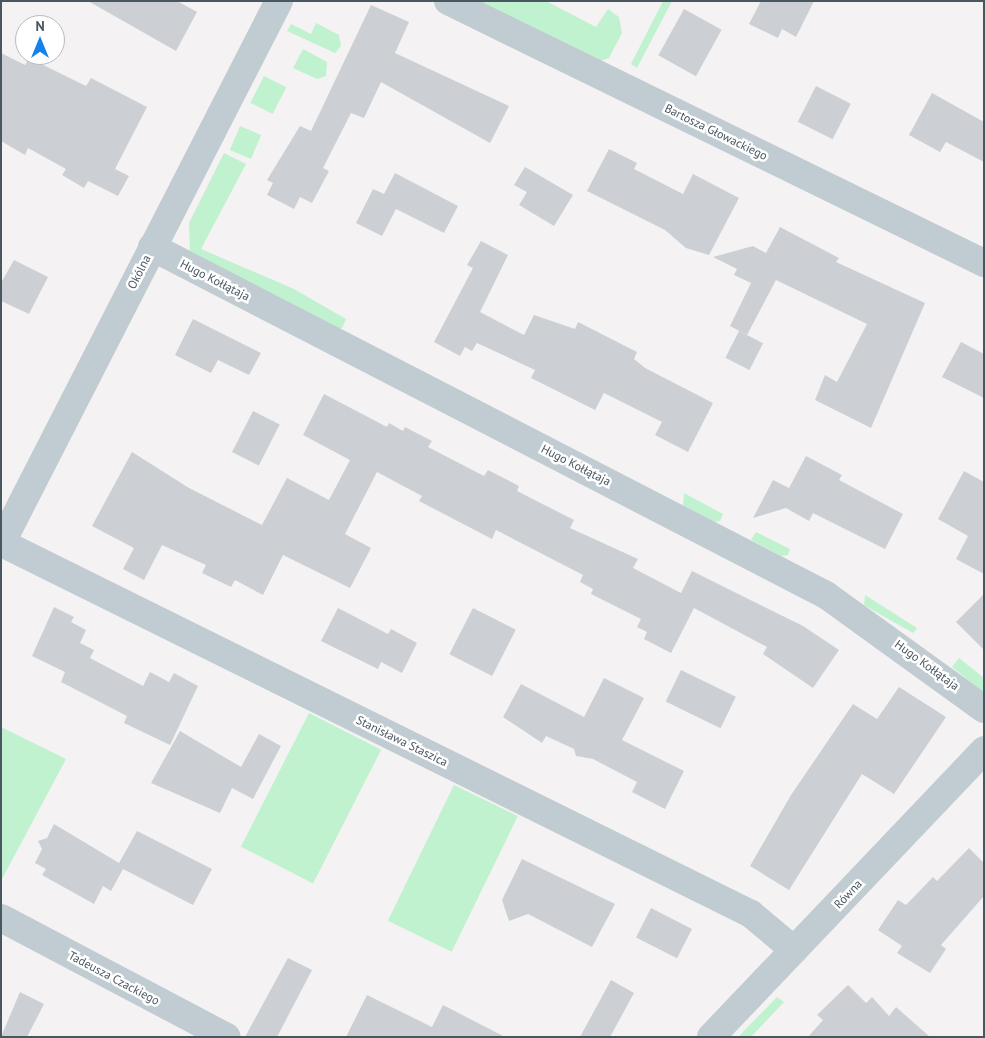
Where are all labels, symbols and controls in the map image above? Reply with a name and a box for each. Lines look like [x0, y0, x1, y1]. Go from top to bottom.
north arrow [15, 15, 65, 65]
text: N [35, 17, 45, 35]
street label: Bartosza Głowackiego [662, 101, 770, 163]
street label: Okólna [124, 253, 154, 291]
street label: Hugo Kołłątaja [178, 256, 252, 304]
street label: Hugo Kołłątaja [539, 441, 613, 489]
street label: Hugo Kołłątaja [892, 637, 962, 693]
street label: Stanisława Staszica [354, 713, 450, 769]
street label: Równa [831, 877, 865, 911]
street label: Tadeusza Czackiego [66, 948, 162, 1008]

